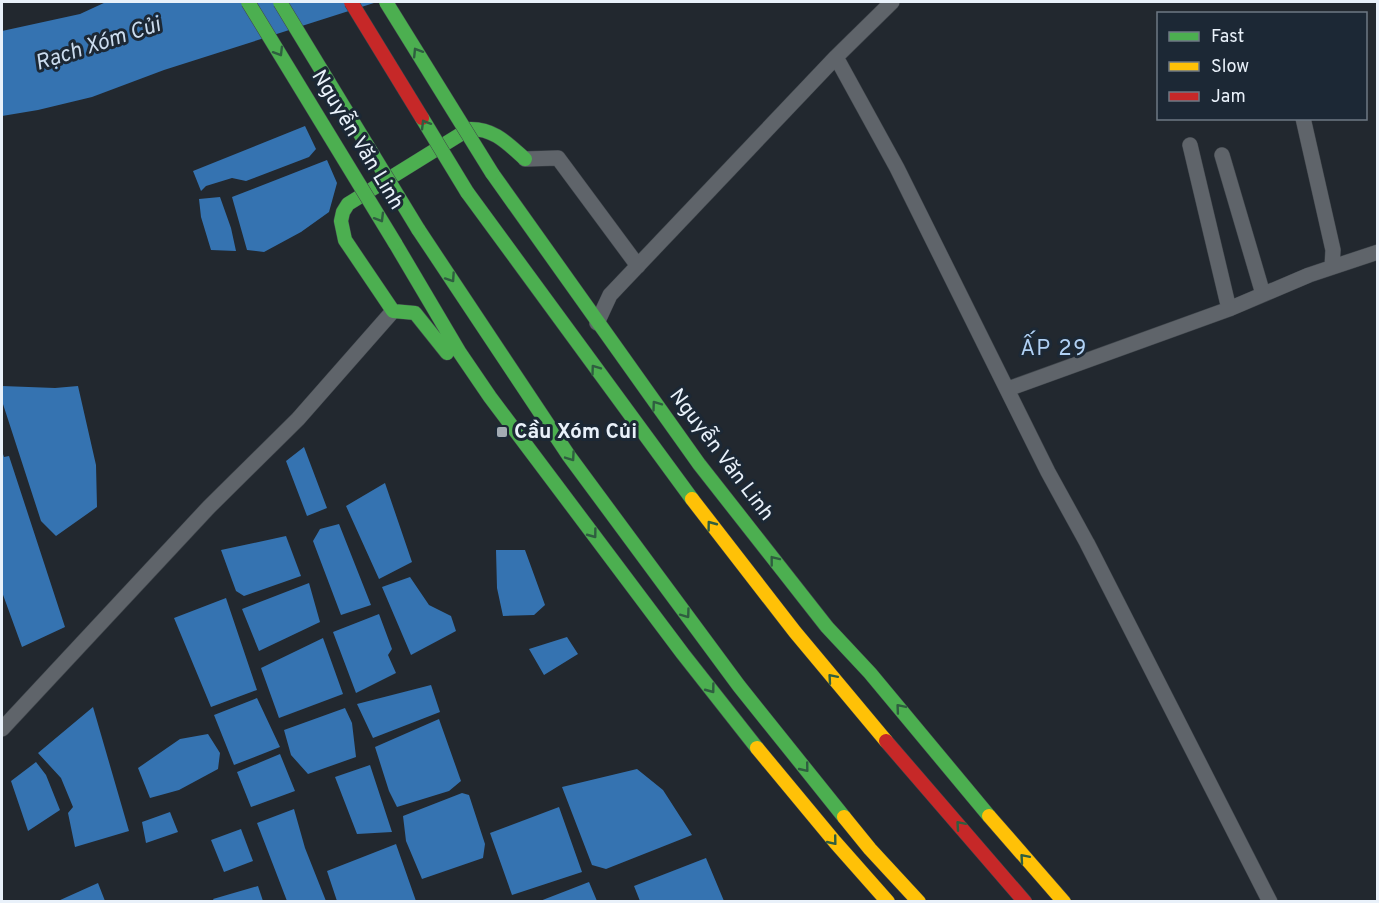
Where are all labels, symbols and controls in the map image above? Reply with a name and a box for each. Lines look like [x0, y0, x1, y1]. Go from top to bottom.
water label: Rạch Xóm Củi [32, 12, 166, 78]
legend [1157, 12, 1367, 120]
text: Fast [1211, 26, 1244, 49]
one-way arrow [271, 46, 283, 56]
one-way arrow [413, 48, 425, 58]
text: Slow [1211, 56, 1249, 79]
street label: Nguyễn Văn Linh [305, 65, 410, 215]
text: Jam [1211, 86, 1246, 109]
one-way arrow [421, 120, 433, 130]
one-way arrow [372, 212, 384, 222]
one-way arrow [443, 271, 454, 282]
district label: ẤP 29 [1020, 330, 1088, 363]
one-way arrow [591, 364, 602, 375]
street label: Nguyễn Văn Linh [663, 383, 780, 526]
one-way arrow [652, 400, 663, 411]
place label: Cầu Xóm Củi [514, 419, 637, 446]
marker: Cầu Xóm Củi [495, 425, 509, 439]
one-way arrow [563, 451, 574, 462]
one-way arrow [707, 521, 718, 532]
one-way arrow [586, 527, 597, 538]
one-way arrow [771, 555, 782, 566]
one-way arrow [679, 608, 690, 619]
one-way arrow [828, 674, 839, 685]
one-way arrow [704, 683, 715, 694]
one-way arrow [896, 704, 907, 715]
one-way arrow [798, 762, 809, 773]
one-way arrow [956, 821, 967, 832]
one-way arrow [826, 834, 837, 845]
one-way arrow [1021, 854, 1032, 865]

